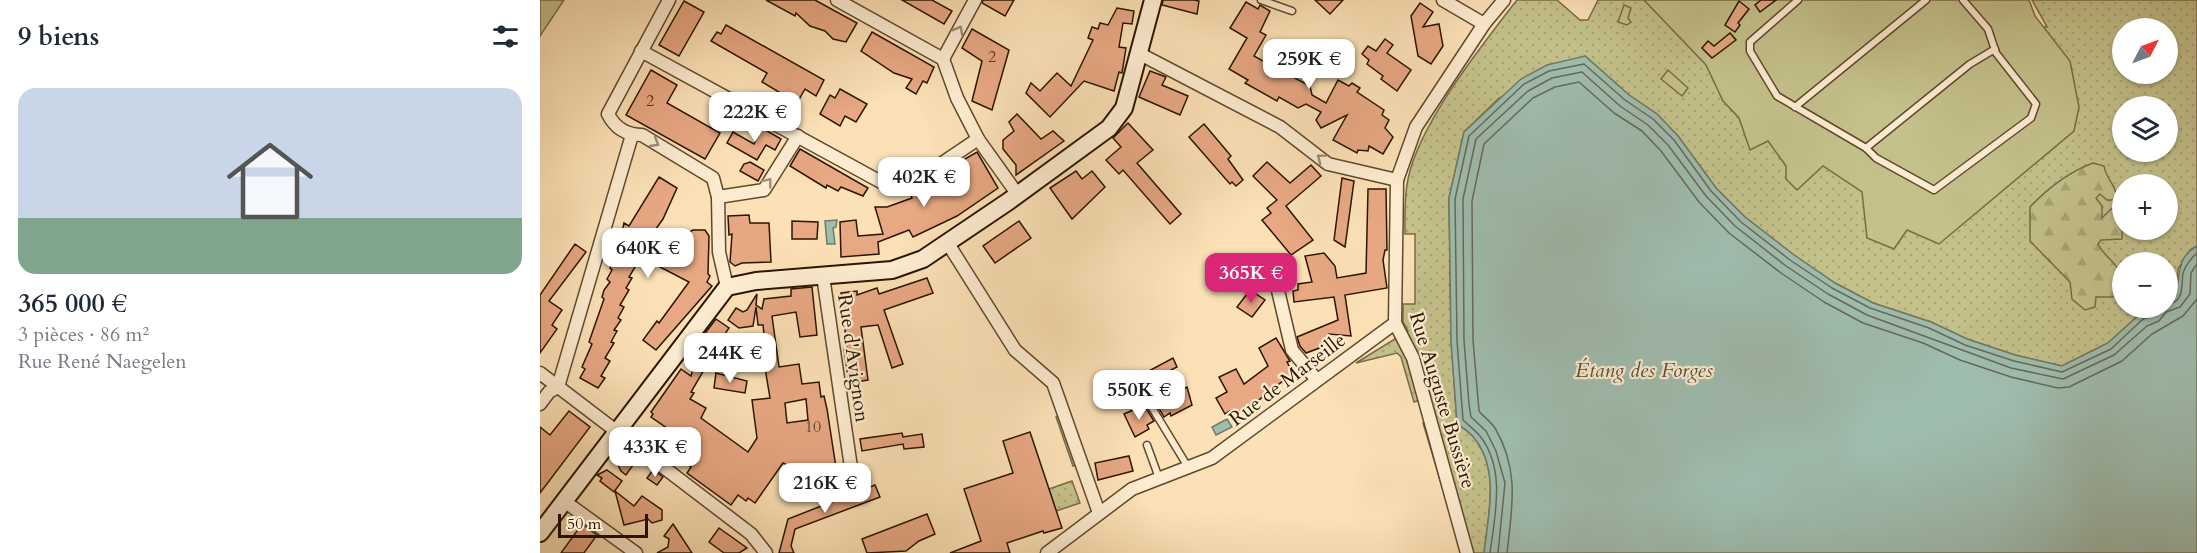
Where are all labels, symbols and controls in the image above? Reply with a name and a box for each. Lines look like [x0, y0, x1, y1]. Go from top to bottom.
north arrow [2112, 18, 2178, 84]
map controls [2112, 18, 2178, 318]
text: 9 biens [18, 19, 99, 54]
icon: filters [489, 20, 522, 53]
one-way arrow [952, 25, 963, 36]
pin: 259K € [1260, 39, 1358, 90]
text: 259K € [1277, 45, 1341, 72]
house number: 2 [988, 46, 996, 68]
house number: 2 [646, 90, 654, 112]
pin: 222K € [706, 92, 804, 143]
button: layers [2112, 96, 2178, 162]
text: 222K € [723, 98, 787, 125]
icon: home [216, 127, 324, 235]
one-way arrow [649, 135, 659, 147]
one-way arrow [1316, 154, 1327, 165]
pin: 402K € [875, 157, 973, 208]
text: 402K € [892, 163, 956, 190]
button: + [2112, 174, 2178, 240]
one-way arrow [761, 178, 772, 189]
pin: 640K € [599, 228, 697, 279]
text: 640K € [616, 234, 680, 261]
button: − [2112, 252, 2178, 318]
pin: 365K € [1202, 253, 1300, 304]
text: 365K € [1219, 259, 1283, 286]
text: 365 000 € [18, 286, 127, 321]
street label: Rue d'Avignon [831, 292, 876, 425]
street label: Rue Auguste Bussière [1403, 309, 1482, 492]
text: 3 pièces · 86 m² [18, 321, 149, 348]
street label: Rue de Marseille [1223, 327, 1351, 432]
pin: 244K € [681, 333, 779, 384]
text: 244K € [698, 339, 762, 366]
text: Rue René Naegelen [18, 348, 187, 375]
water label: Étang des Forges [1575, 356, 1713, 385]
pin: 550K € [1090, 370, 1188, 421]
text: 550K € [1107, 376, 1171, 403]
house number: 10 [805, 416, 821, 438]
pin: 433K € [606, 427, 704, 478]
text: 433K € [623, 433, 687, 460]
pin: 216K € [776, 463, 874, 514]
text: 216K € [793, 469, 857, 496]
scale bar [558, 511, 648, 538]
text: 50 m [567, 513, 601, 535]

